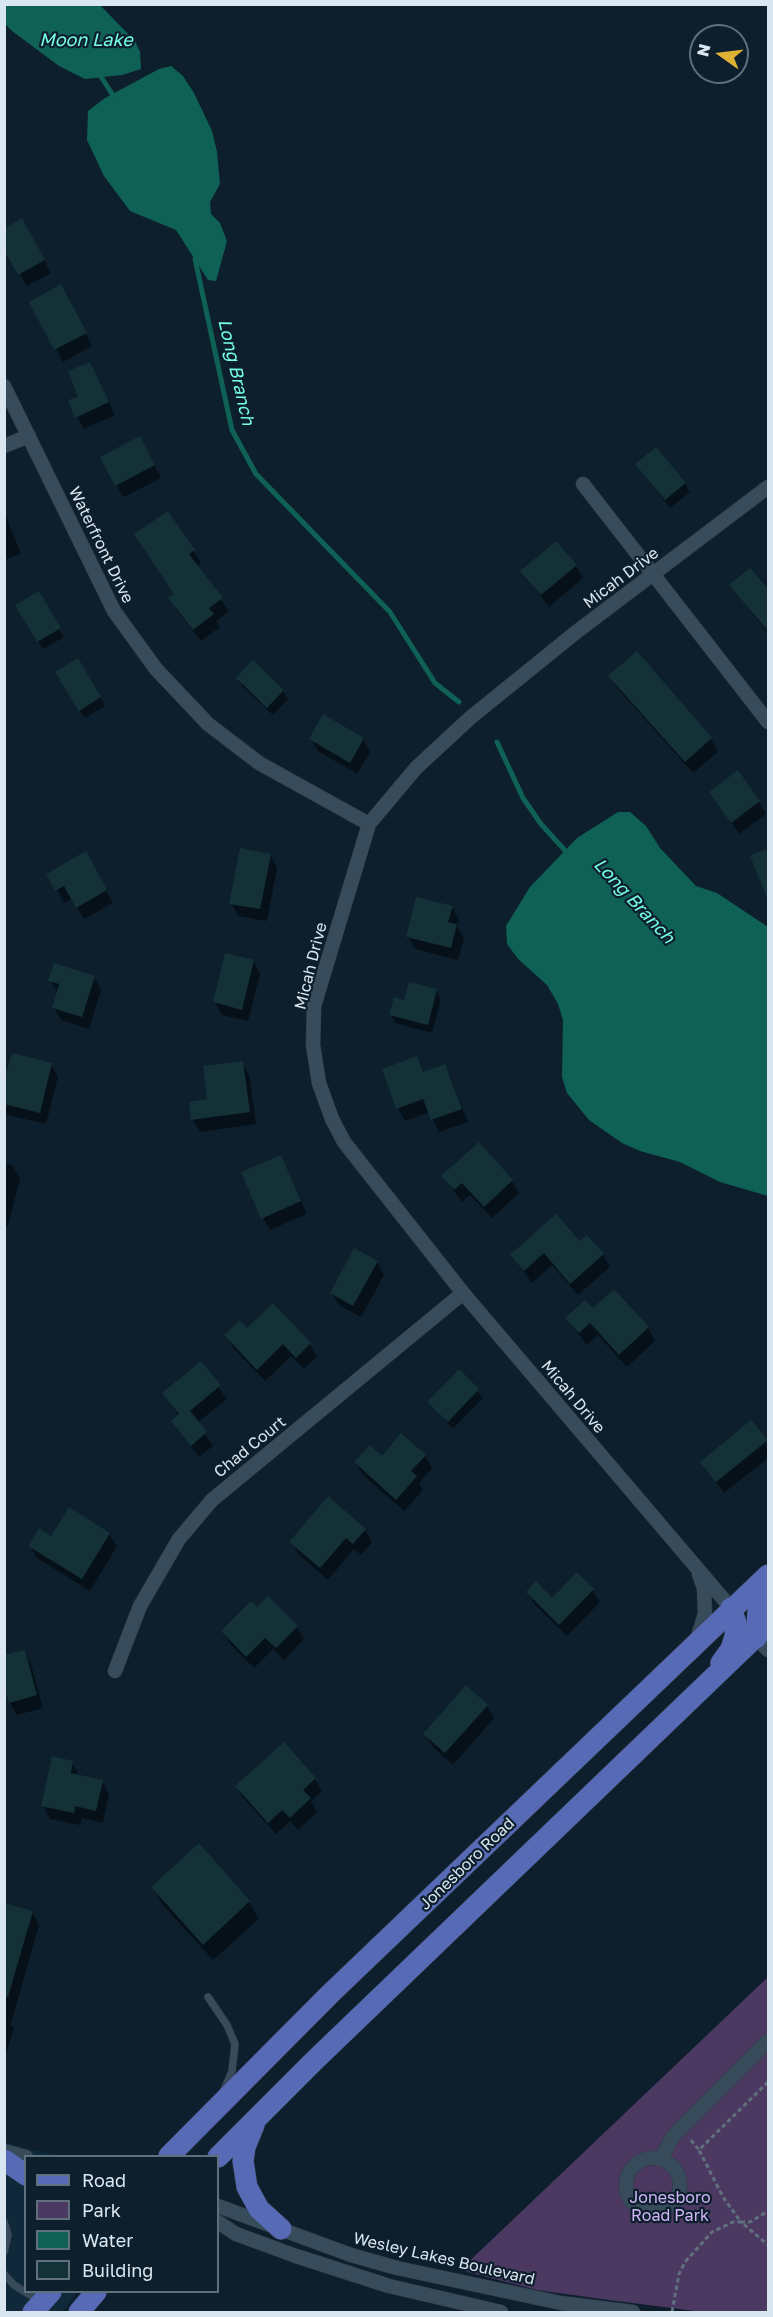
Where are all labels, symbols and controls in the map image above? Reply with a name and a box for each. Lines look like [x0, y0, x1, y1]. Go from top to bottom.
north arrow [689, 24, 749, 84]
water label: Moon Lake [39, 29, 133, 51]
text: N [692, 42, 715, 58]
water label: Long Branch [213, 317, 259, 427]
street label: Waterfront Drive [65, 484, 137, 606]
street label: Micah Drive [580, 543, 662, 613]
water label: Long Branch [589, 854, 679, 948]
street label: Micah Drive [291, 920, 331, 1012]
street label: Micah Drive [537, 1357, 609, 1437]
street label: Chad Court [210, 1412, 290, 1482]
street label: Jonesboro Road [416, 1814, 518, 1914]
legend [24, 2155, 219, 2293]
text: Road [82, 2169, 126, 2191]
park label: Jonesboro Road Park [629, 2188, 711, 2226]
text: Park [82, 2199, 121, 2221]
text: Water [82, 2229, 133, 2251]
street label: Wesley Lakes Boulevard [351, 2229, 537, 2289]
text: Building [82, 2259, 153, 2281]

